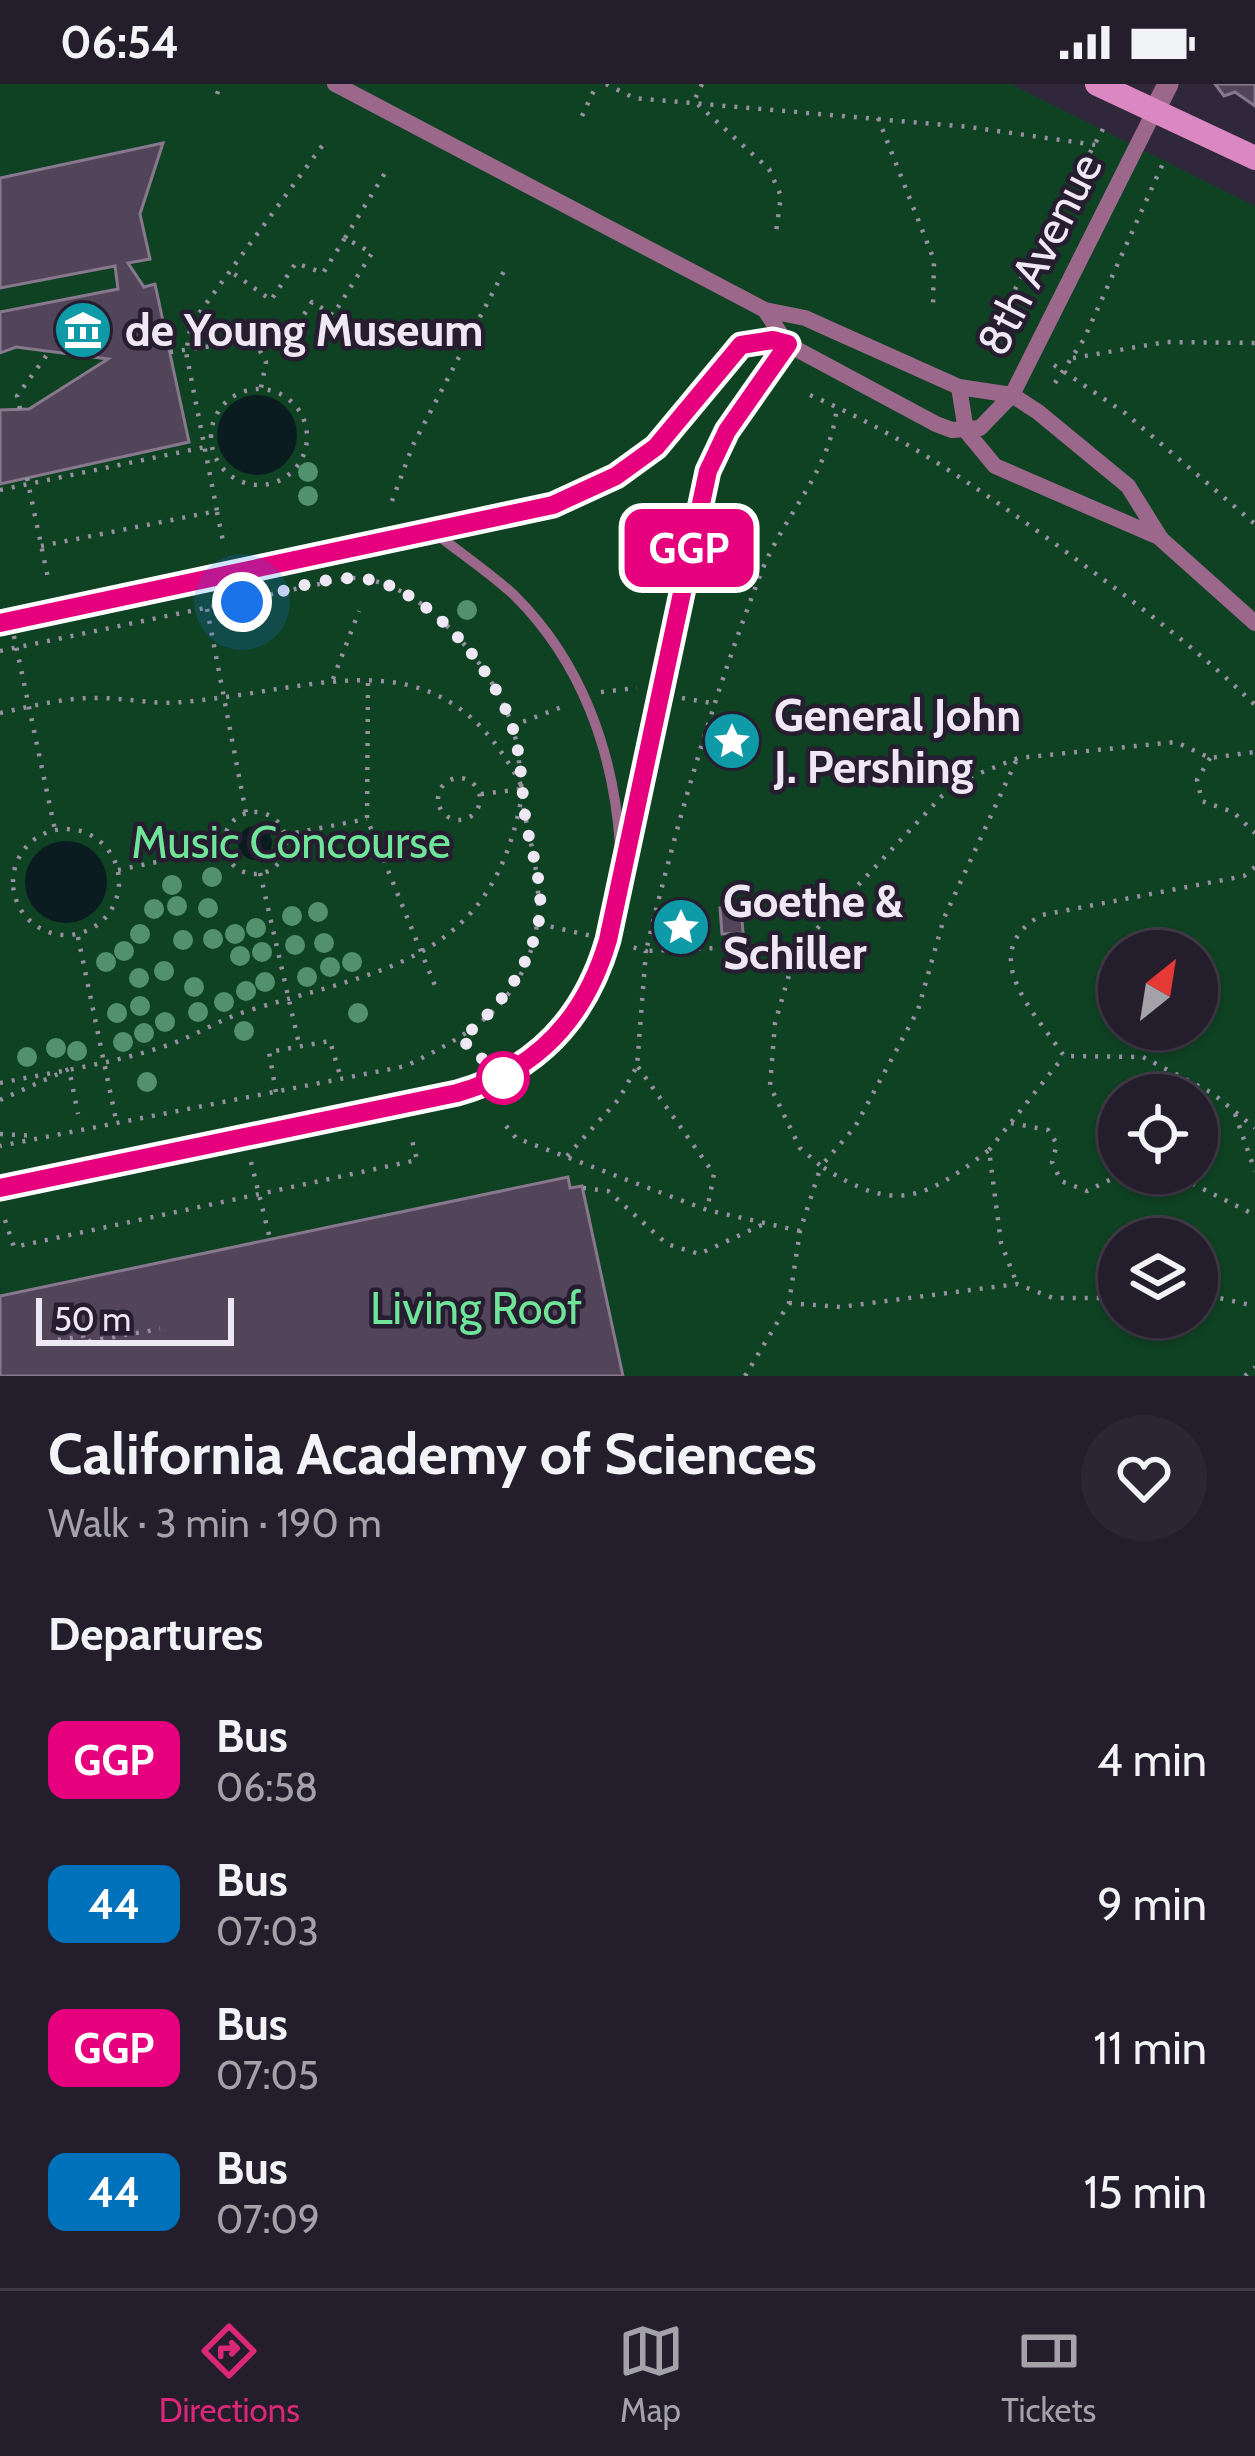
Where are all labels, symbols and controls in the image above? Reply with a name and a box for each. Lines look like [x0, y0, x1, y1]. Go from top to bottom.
text: 06:54 [60, 15, 179, 69]
street label: 8th Avenue [965, 144, 1113, 364]
museum icon: de Young Museum [52, 299, 114, 361]
place label: de Young Museum [125, 303, 483, 357]
line badge: GGP [620, 509, 758, 587]
text: GGP [649, 522, 729, 574]
your location [212, 572, 272, 632]
place label: General John J. Pershing [773, 688, 1021, 794]
place icon: General John J. Pershing [701, 710, 763, 772]
park label: Music Concourse [131, 815, 451, 869]
place label: Goethe & Schiller [723, 874, 904, 980]
place icon: Goethe & Schiller [650, 896, 712, 958]
north arrow [1098, 930, 1218, 1050]
map controls [1098, 930, 1218, 1338]
unlabelled marker [478, 1053, 528, 1103]
button: locate [1098, 1074, 1218, 1194]
button: layers [1098, 1218, 1218, 1338]
park label: Living Roof [370, 1281, 582, 1335]
scale bar [36, 1292, 234, 1345]
text: 50 m [54, 1299, 131, 1339]
button: heart [1081, 1415, 1207, 1541]
text: California Academy of Sciences [48, 1419, 817, 1488]
text: Walk · 3 min · 190 m [48, 1499, 382, 1547]
text: Departures [48, 1607, 263, 1661]
text: Bus [216, 1709, 288, 1763]
text: 4 min [1097, 1733, 1207, 1787]
text: GGP [74, 1734, 154, 1786]
text: 06:58 [216, 1763, 318, 1811]
text: Bus [216, 1853, 288, 1907]
text: 9 min [1097, 1877, 1207, 1931]
text: 44 [88, 1878, 140, 1930]
text: 07:03 [216, 1907, 319, 1955]
text: Bus [216, 1997, 288, 2051]
text: 11 min [1093, 2021, 1207, 2075]
text: GGP [74, 2022, 154, 2074]
text: 07:05 [216, 2051, 319, 2099]
text: Bus [216, 2141, 288, 2195]
text: 15 min [1084, 2165, 1207, 2219]
text: 44 [88, 2166, 140, 2218]
text: 07:09 [216, 2195, 320, 2243]
tab: Directions [159, 2318, 300, 2430]
tab: Map [618, 2318, 684, 2430]
tab: Tickets [1001, 2318, 1096, 2430]

